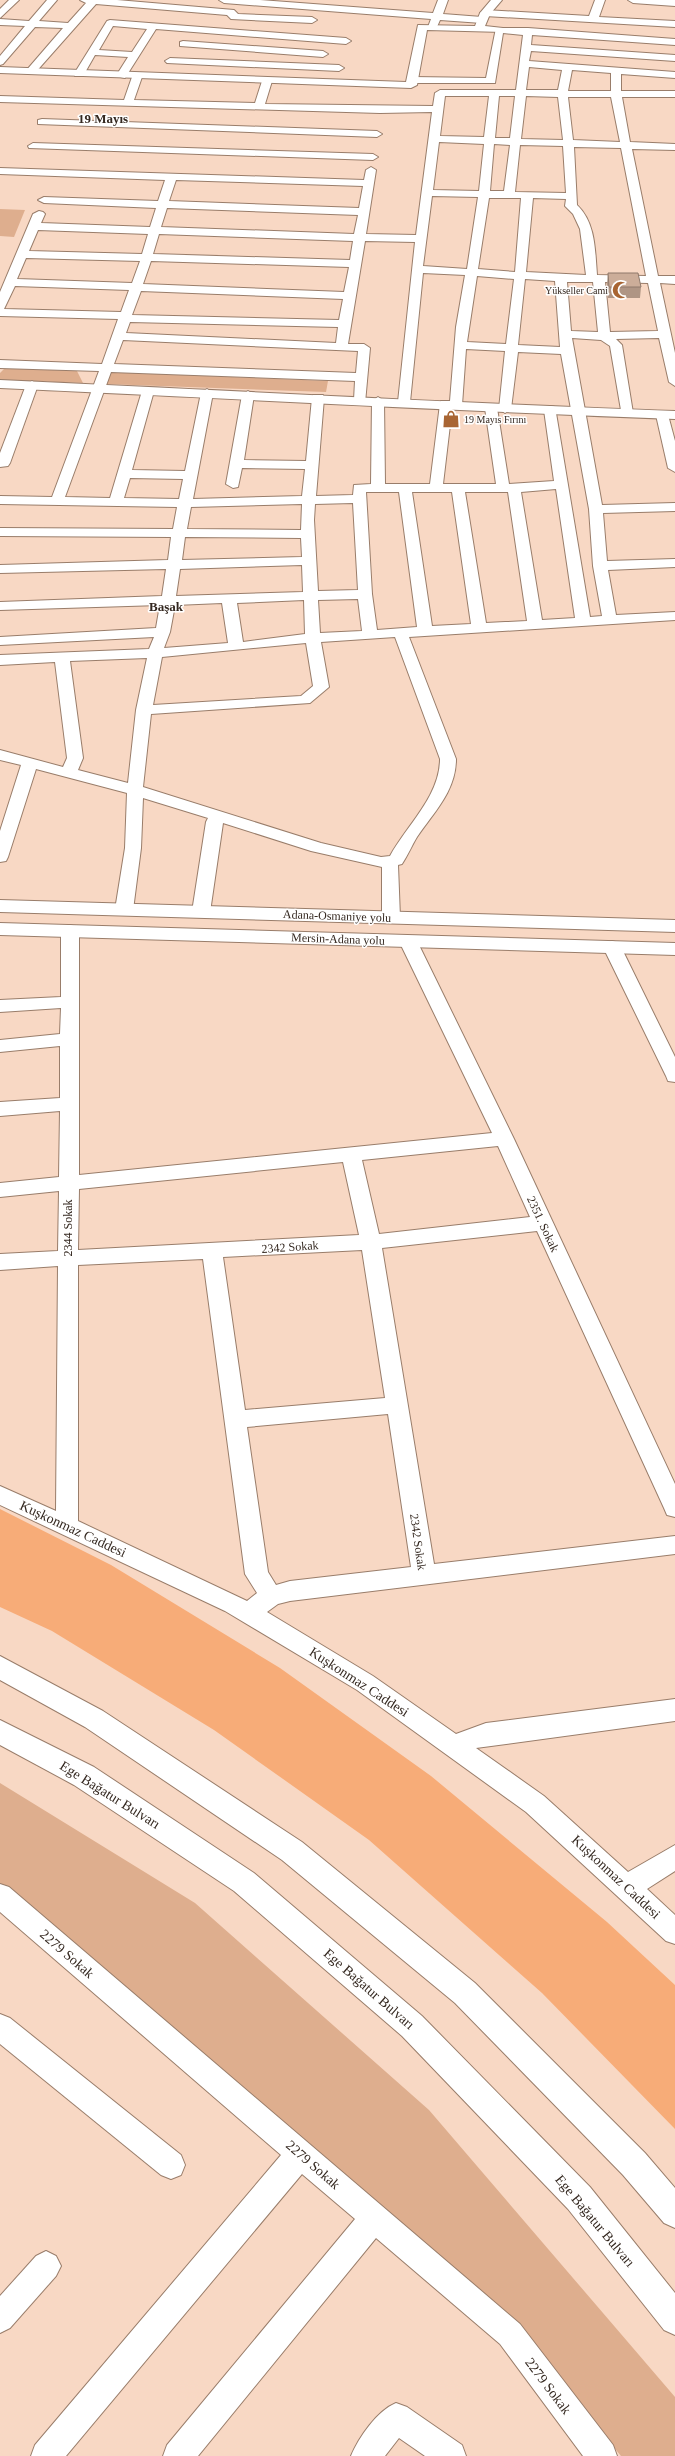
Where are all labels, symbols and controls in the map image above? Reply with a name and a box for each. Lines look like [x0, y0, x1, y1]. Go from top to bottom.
district label: 19 Mayıs [78, 111, 128, 126]
mosque icon: Yükseller Cami [611, 280, 631, 300]
place label: Yükseller Cami [545, 285, 608, 296]
shop icon: 19 Mayıs Fırını [441, 409, 461, 429]
place label: 19 Mayıs Fırını [464, 414, 526, 425]
district label: Başak [149, 599, 184, 614]
street label: Adana-Osmaniye yolu [283, 907, 391, 925]
street label: Mersin-Adana yolu [291, 930, 385, 948]
street label: 2351. Sokak [524, 1194, 562, 1254]
street label: 2344 Sokak [61, 1200, 75, 1257]
street label: 2342 Sokak [261, 1238, 319, 1256]
street label: Kuşkonmaz Caddesi [17, 1498, 129, 1560]
street label: 2342 Sokak [407, 1513, 429, 1571]
street label: Kuşkonmaz Caddesi [306, 1644, 412, 1720]
street label: Ege Bağatur Bulvarı [57, 1758, 163, 1832]
street label: Kuşkonmaz Caddesi [569, 1832, 663, 1922]
street label: 2279 Sokak [37, 1927, 97, 1981]
street label: Ege Bağatur Bulvarı [321, 1946, 417, 2032]
street label: 2279 Sokak [283, 2138, 343, 2192]
street label: Ege Bağatur Bulvarı [552, 2172, 638, 2270]
street label: 2279 Sokak [522, 2355, 574, 2417]

